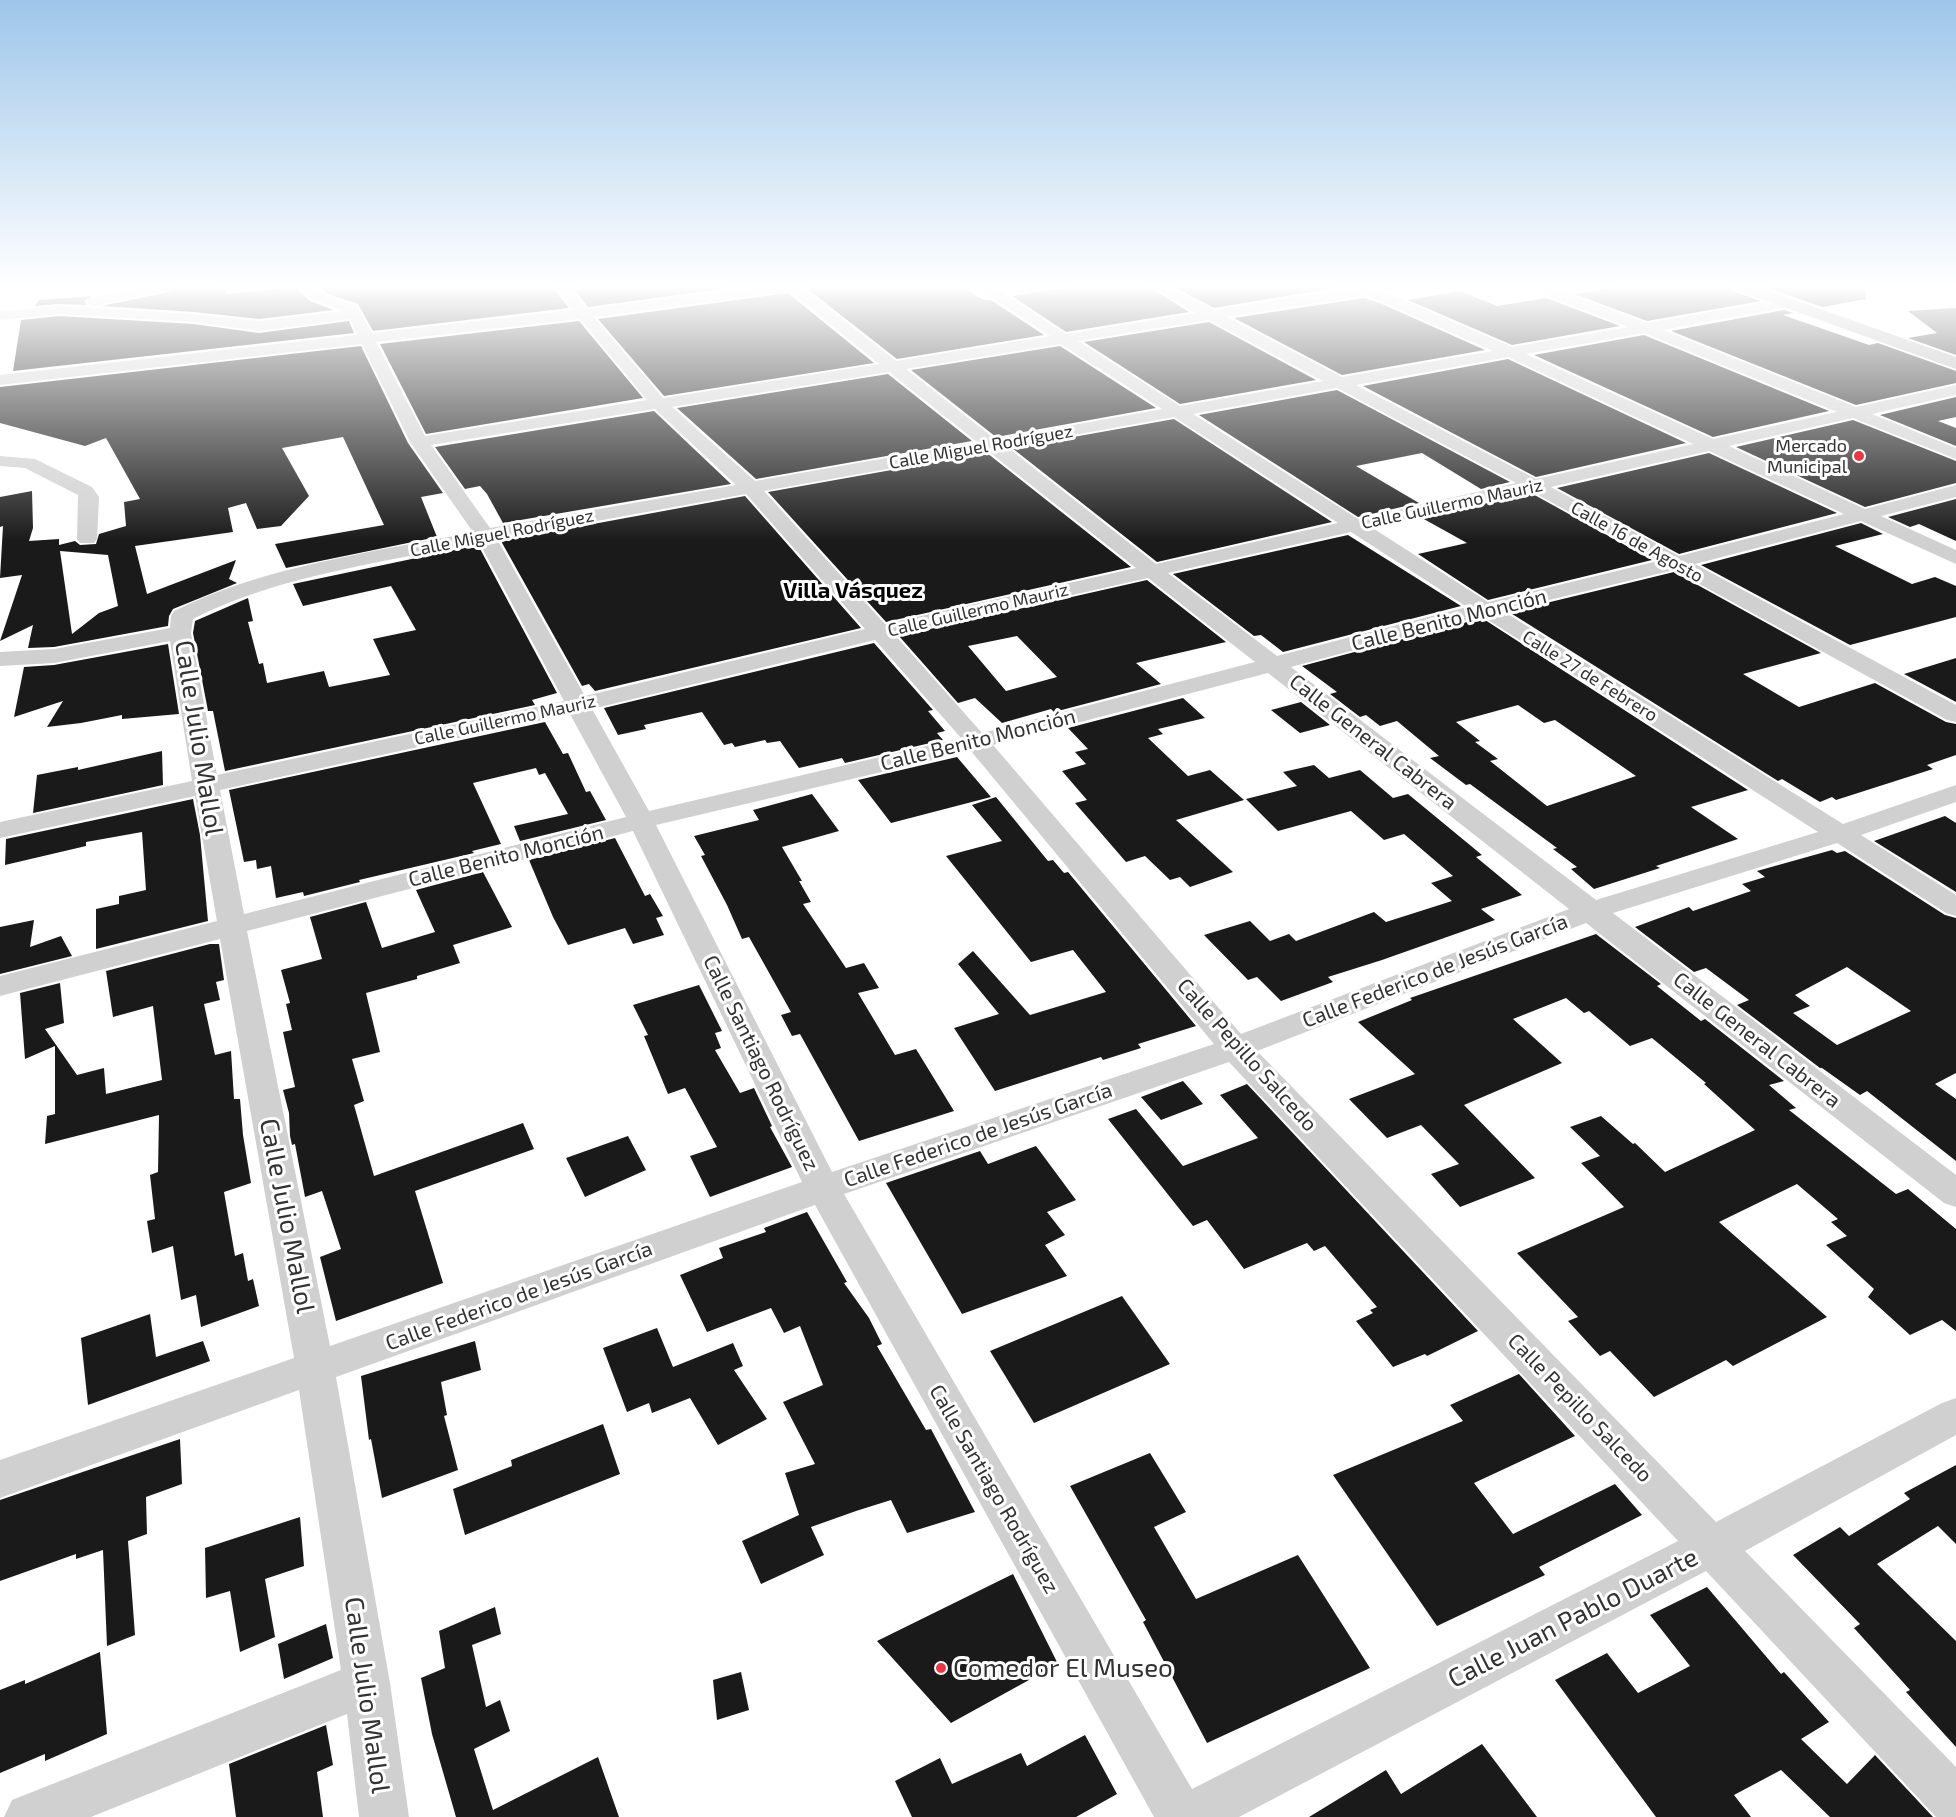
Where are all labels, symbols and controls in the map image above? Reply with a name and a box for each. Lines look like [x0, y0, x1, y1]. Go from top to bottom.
street label: Calle Miguel Rodríguez [887, 420, 1075, 474]
place label: Mercado Municipal [1767, 435, 1847, 478]
marker: Mercado Municipal [1852, 449, 1866, 463]
street label: Calle Guillermo Mauriz [1359, 474, 1545, 534]
street label: Calle 16 de Agosto [1567, 497, 1707, 587]
street label: Calle Miguel Rodríguez [408, 505, 596, 561]
district label: Villa Vásquez [783, 578, 923, 604]
street label: Calle Guillermo Mauriz [885, 579, 1071, 641]
street label: Calle Benito Monción [1349, 584, 1549, 656]
street label: Calle 27 de Febrero [1519, 626, 1661, 726]
street label: Calle Julio Mallol [168, 638, 230, 838]
street label: Calle General Cabrera [1284, 669, 1462, 815]
street label: Calle Guillermo Mauriz [412, 690, 598, 750]
street label: Calle Benito Monción [878, 704, 1078, 776]
street label: Calle Benito Monción [406, 820, 606, 892]
street label: Calle Federico de Jesús García [1299, 909, 1571, 1033]
street label: Calle Santiago Rodríguez [698, 951, 824, 1175]
street label: Calle General Cabrera [1668, 967, 1846, 1113]
street label: Calle Pepillo Salcedo [1172, 973, 1322, 1137]
street label: Calle Federico de Jesús García [841, 1077, 1115, 1193]
street label: Calle Julio Mallol [253, 1116, 321, 1316]
street label: Calle Federico de Jesús García [382, 1236, 656, 1356]
street label: Calle Pepillo Salcedo [1503, 1328, 1657, 1488]
street label: Calle Santiago Rodríguez [924, 1380, 1064, 1598]
street label: Calle Juan Pablo Duarte [1443, 1541, 1703, 1695]
street label: Calle Julio Mallol [338, 1595, 396, 1795]
place label: Comedor El Museo [953, 1652, 1173, 1684]
marker: Comedor El Museo [934, 1661, 948, 1675]

